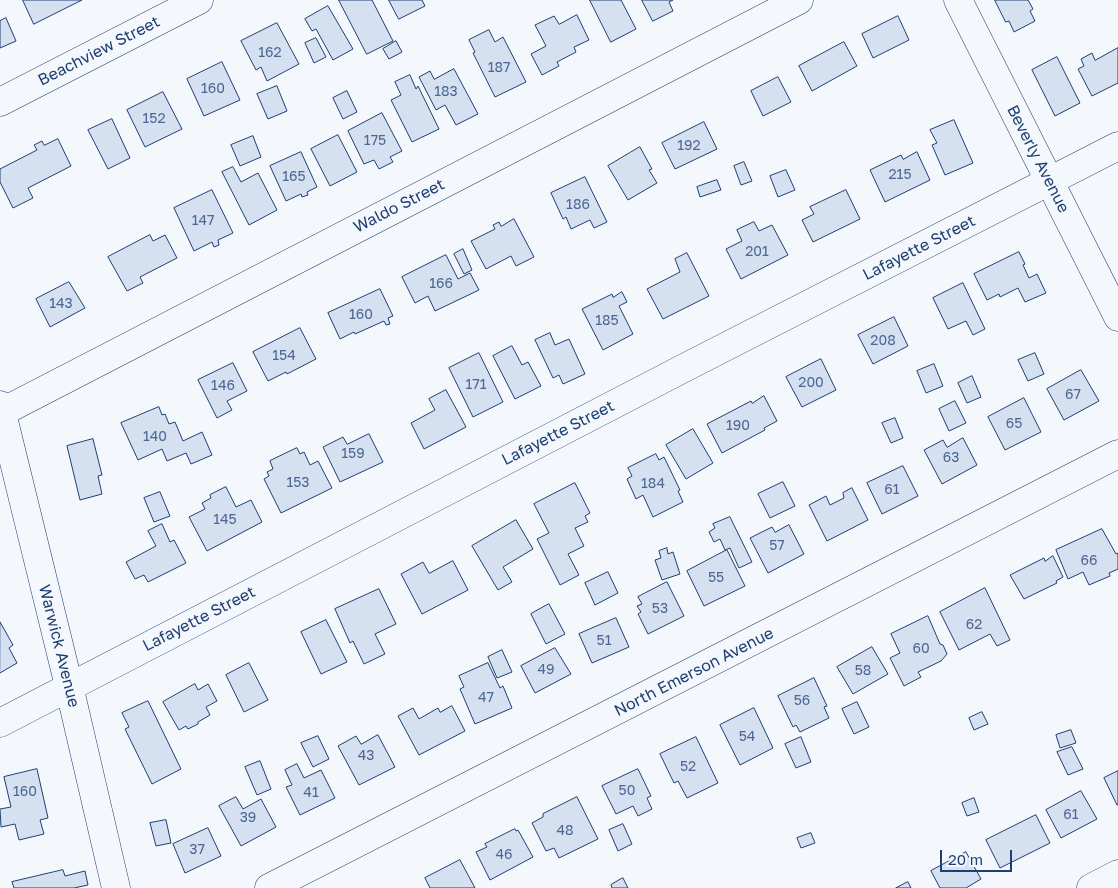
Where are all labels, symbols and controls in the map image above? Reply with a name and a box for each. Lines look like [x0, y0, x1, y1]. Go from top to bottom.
street label: Beachview Street [35, 12, 163, 90]
house number: 162 [258, 45, 282, 61]
house number: 187 [488, 60, 510, 76]
house number: 160 [201, 81, 225, 97]
house number: 183 [434, 84, 458, 100]
street label: Beverly Avenue [1003, 102, 1073, 216]
house number: 152 [142, 111, 166, 127]
house number: 175 [364, 133, 386, 149]
house number: 192 [677, 138, 701, 154]
house number: 215 [888, 167, 912, 183]
house number: 165 [282, 169, 306, 185]
street label: Waldo Street [350, 175, 448, 237]
house number: 186 [566, 197, 590, 213]
street label: Lafayette Street [860, 211, 978, 285]
house number: 147 [192, 213, 214, 229]
house number: 201 [745, 244, 769, 260]
house number: 166 [429, 276, 453, 292]
house number: 143 [49, 296, 73, 312]
house number: 160 [349, 307, 373, 323]
house number: 185 [595, 313, 619, 329]
house number: 208 [870, 333, 896, 349]
house number: 154 [272, 348, 296, 364]
house number: 200 [798, 375, 824, 391]
house number: 171 [466, 377, 486, 393]
house number: 146 [211, 378, 235, 394]
house number: 67 [1065, 387, 1081, 403]
street label: Lafayette Street [499, 396, 617, 470]
house number: 65 [1006, 416, 1022, 432]
house number: 190 [726, 418, 750, 434]
house number: 140 [143, 429, 167, 445]
house number: 159 [341, 446, 365, 462]
house number: 63 [943, 450, 959, 466]
house number: 153 [286, 475, 310, 491]
house number: 184 [641, 476, 665, 492]
house number: 61 [884, 482, 900, 498]
house number: 145 [213, 512, 237, 528]
house number: 57 [769, 538, 785, 554]
house number: 66 [1081, 553, 1097, 569]
house number: 55 [708, 570, 724, 586]
street label: Lafayette Street [140, 582, 258, 656]
street label: Warwick Avenue [34, 583, 84, 709]
house number: 53 [652, 601, 668, 617]
house number: 62 [966, 617, 982, 633]
street label: North Emerson Avenue [611, 623, 777, 721]
house number: 51 [597, 633, 611, 649]
house number: 60 [912, 641, 930, 657]
house number: 49 [537, 662, 555, 678]
house number: 58 [855, 663, 871, 679]
house number: 47 [478, 690, 494, 706]
house number: 56 [794, 693, 810, 709]
house number: 54 [739, 729, 755, 745]
house number: 43 [358, 748, 374, 764]
house number: 52 [680, 759, 696, 775]
house number: 50 [619, 783, 635, 799]
house number: 160 [13, 784, 37, 800]
house number: 41 [303, 785, 319, 801]
house number: 61 [1063, 807, 1079, 823]
house number: 39 [240, 810, 256, 826]
house number: 48 [556, 823, 574, 839]
scale bar [943, 840, 1016, 872]
house number: 37 [189, 842, 205, 858]
house number: 46 [495, 847, 513, 863]
text: 20 m [948, 850, 983, 868]

